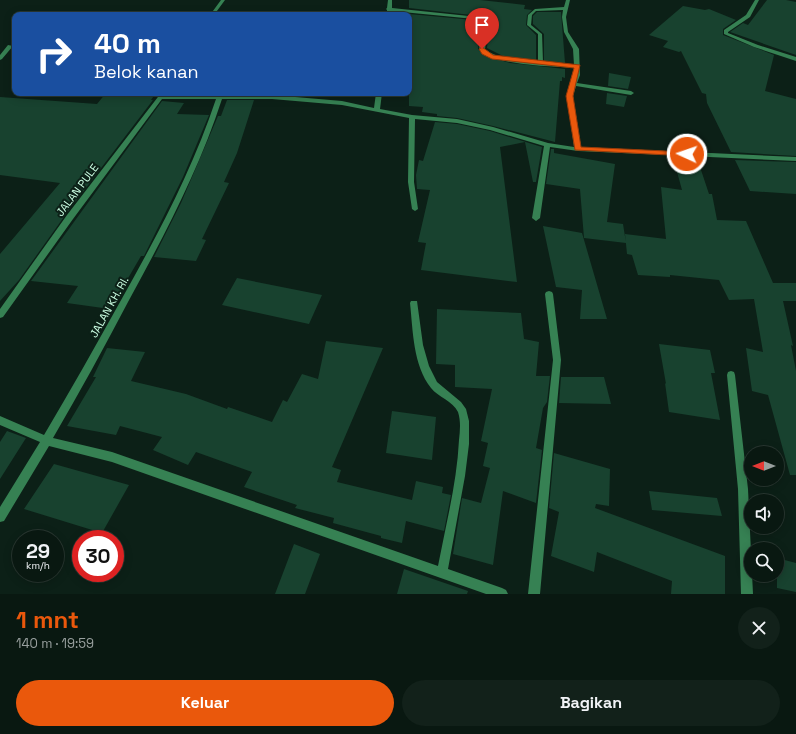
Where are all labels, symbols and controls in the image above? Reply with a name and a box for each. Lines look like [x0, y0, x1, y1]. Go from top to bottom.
pin [465, 8, 499, 49]
icon: arrive [471, 14, 493, 36]
text: 40 m [94, 25, 161, 61]
icon: right [28, 28, 80, 80]
text: Belok kanan [94, 60, 199, 83]
position arrow [666, 133, 708, 175]
street label: JALAN PULE [53, 161, 101, 219]
street label: JALAN KH. RI. [86, 274, 132, 340]
north arrow [744, 446, 784, 486]
map controls [744, 446, 784, 582]
button: sound [744, 494, 784, 534]
speed limit sign: 30 [72, 530, 124, 582]
text: 29 [26, 538, 50, 564]
button: search [744, 542, 784, 582]
text: km/h [26, 559, 50, 572]
text: 1 mnt [16, 604, 79, 635]
button: close [738, 607, 780, 649]
text: 140 m · 19:59 [16, 635, 94, 652]
button: Keluar [16, 680, 394, 726]
button: Bagikan [402, 680, 780, 726]

